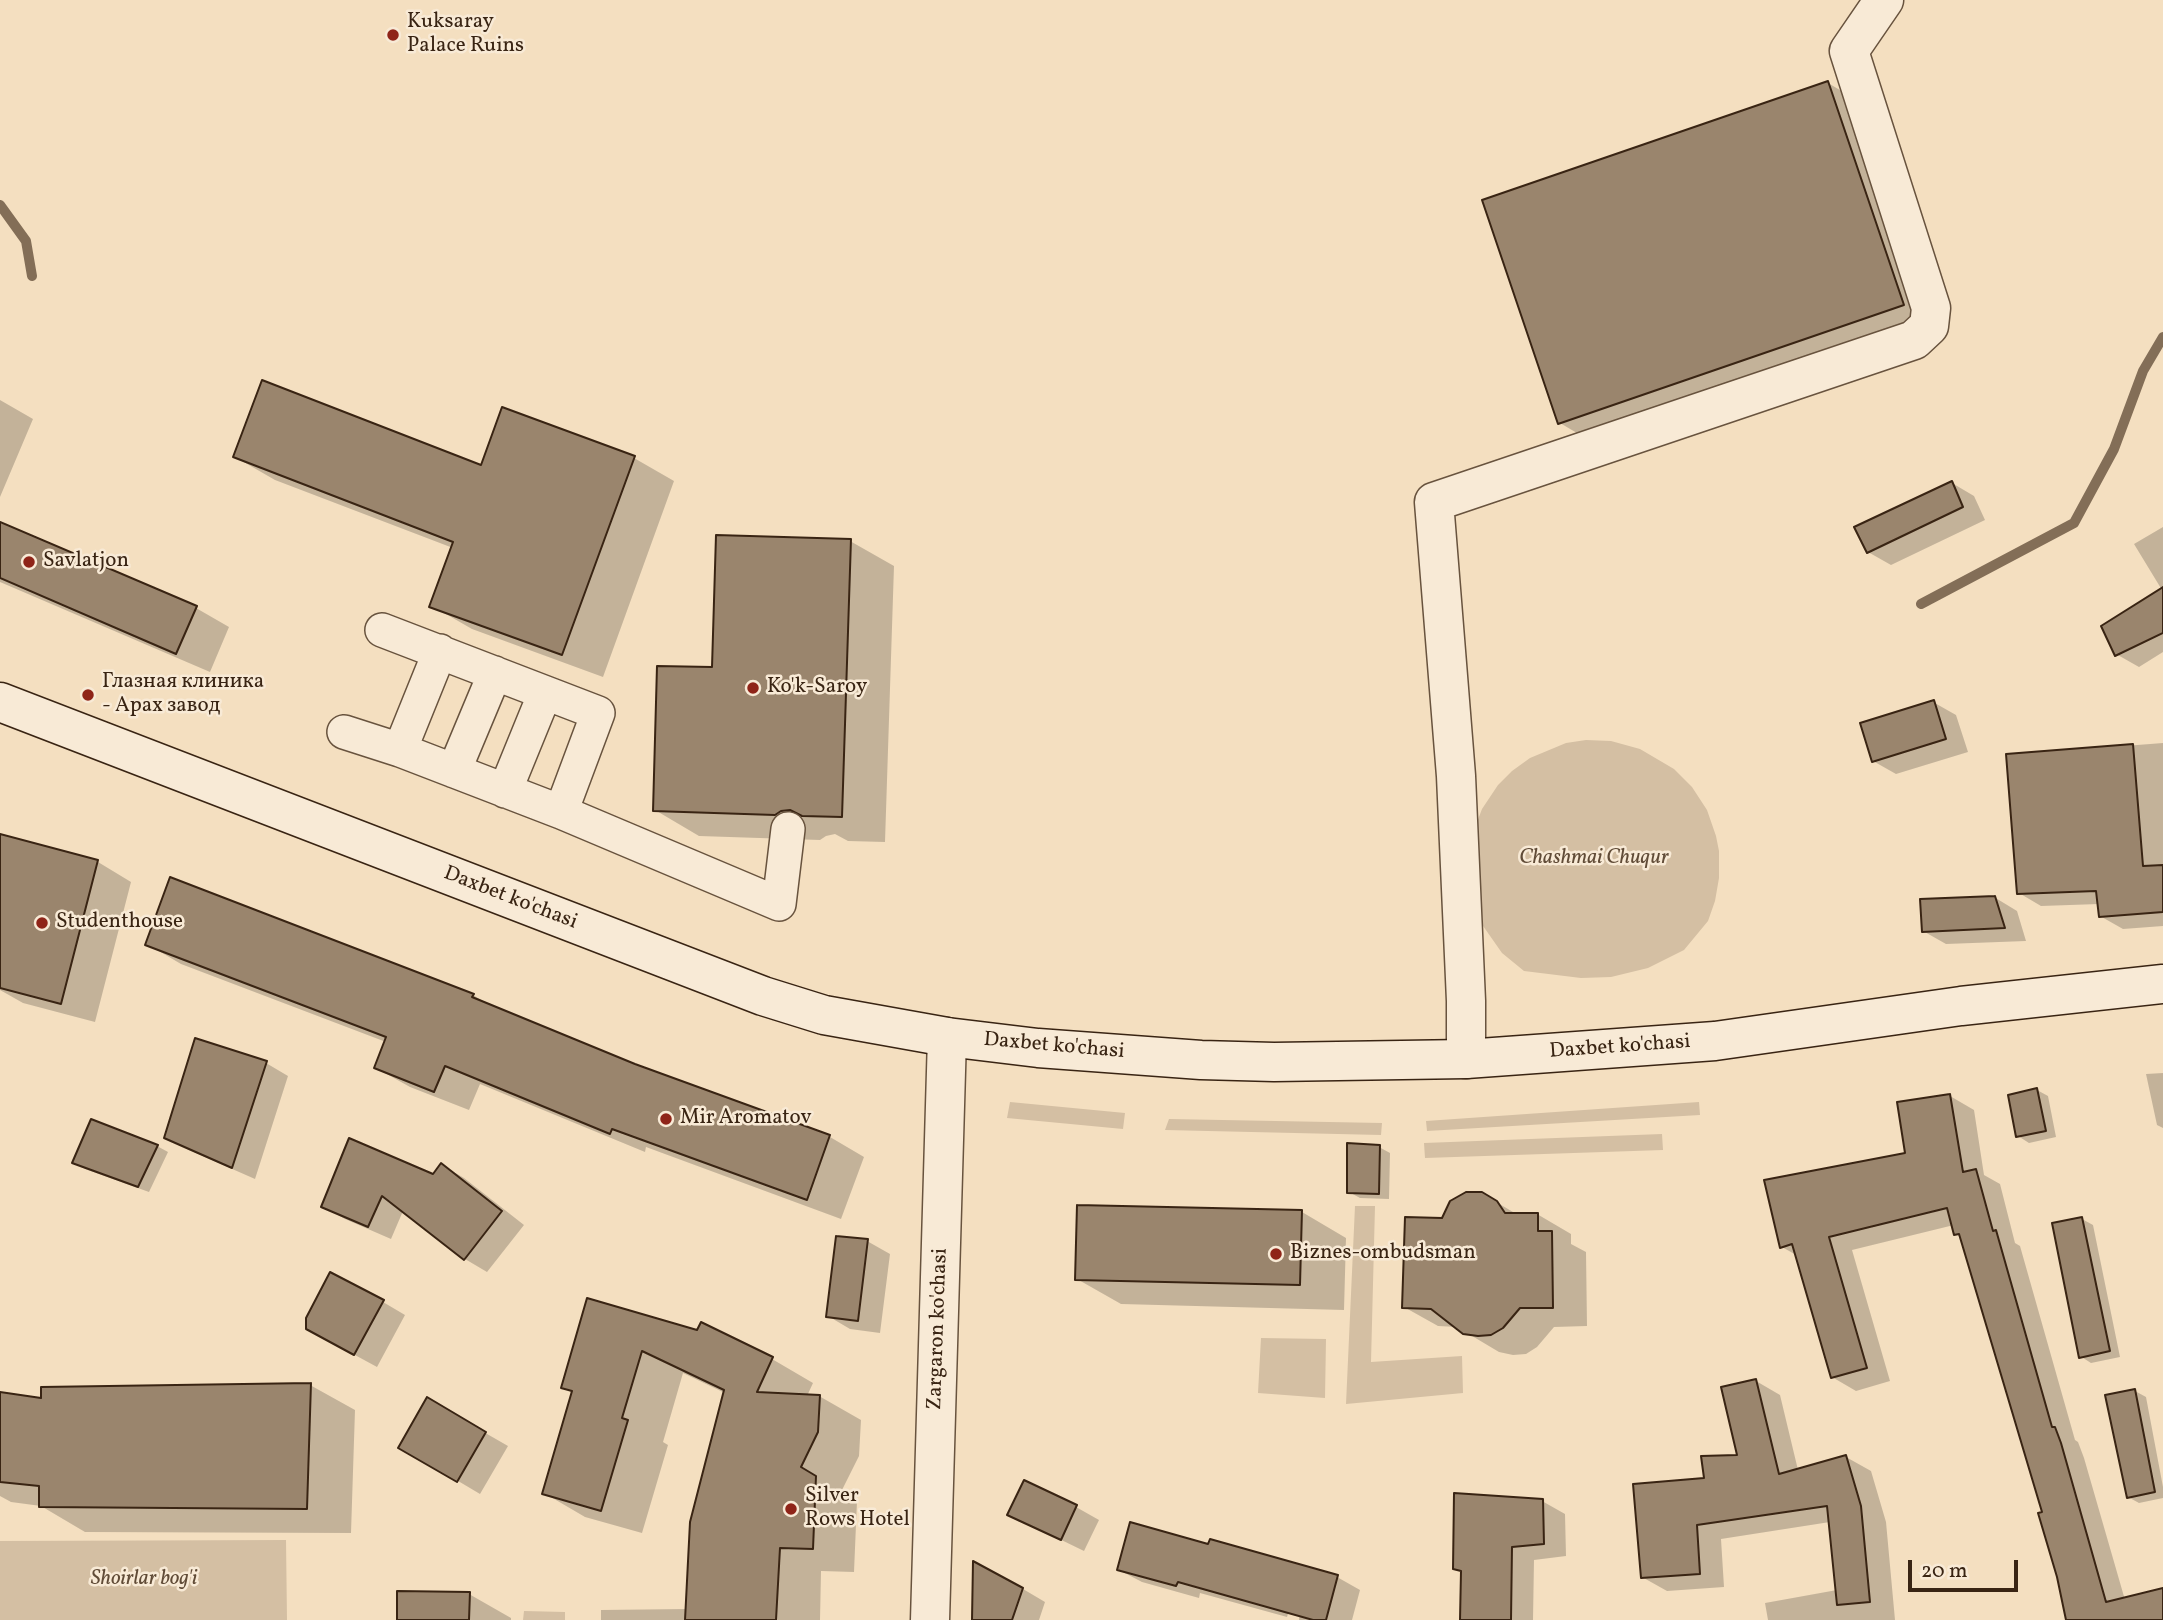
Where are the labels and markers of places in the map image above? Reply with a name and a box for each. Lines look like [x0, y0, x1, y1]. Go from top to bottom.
place label: Kuksaray Palace Ruins [407, 10, 524, 60]
marker: Kuksaray Palace Ruins [385, 27, 401, 43]
place label: Savlatjon [43, 549, 129, 575]
marker: Savlatjon [21, 554, 37, 570]
place label: Глазная клиника - Арах завод [102, 670, 264, 720]
place label: Ko'k-Saroy [767, 675, 867, 701]
marker: Ko'k-Saroy [745, 680, 761, 696]
marker: Глазная клиника - Арах завод [80, 687, 96, 703]
place label: Studenthouse [56, 910, 183, 936]
marker: Studenthouse [34, 915, 50, 931]
place label: Mir Aromatov [680, 1106, 812, 1132]
marker: Mir Aromatov [658, 1111, 674, 1127]
place label: Biznes-ombudsman [1290, 1241, 1476, 1267]
marker: Biznes-ombudsman [1268, 1246, 1284, 1262]
place label: Silver Rows Hotel [805, 1484, 910, 1534]
marker: Silver Rows Hotel [783, 1501, 799, 1517]

